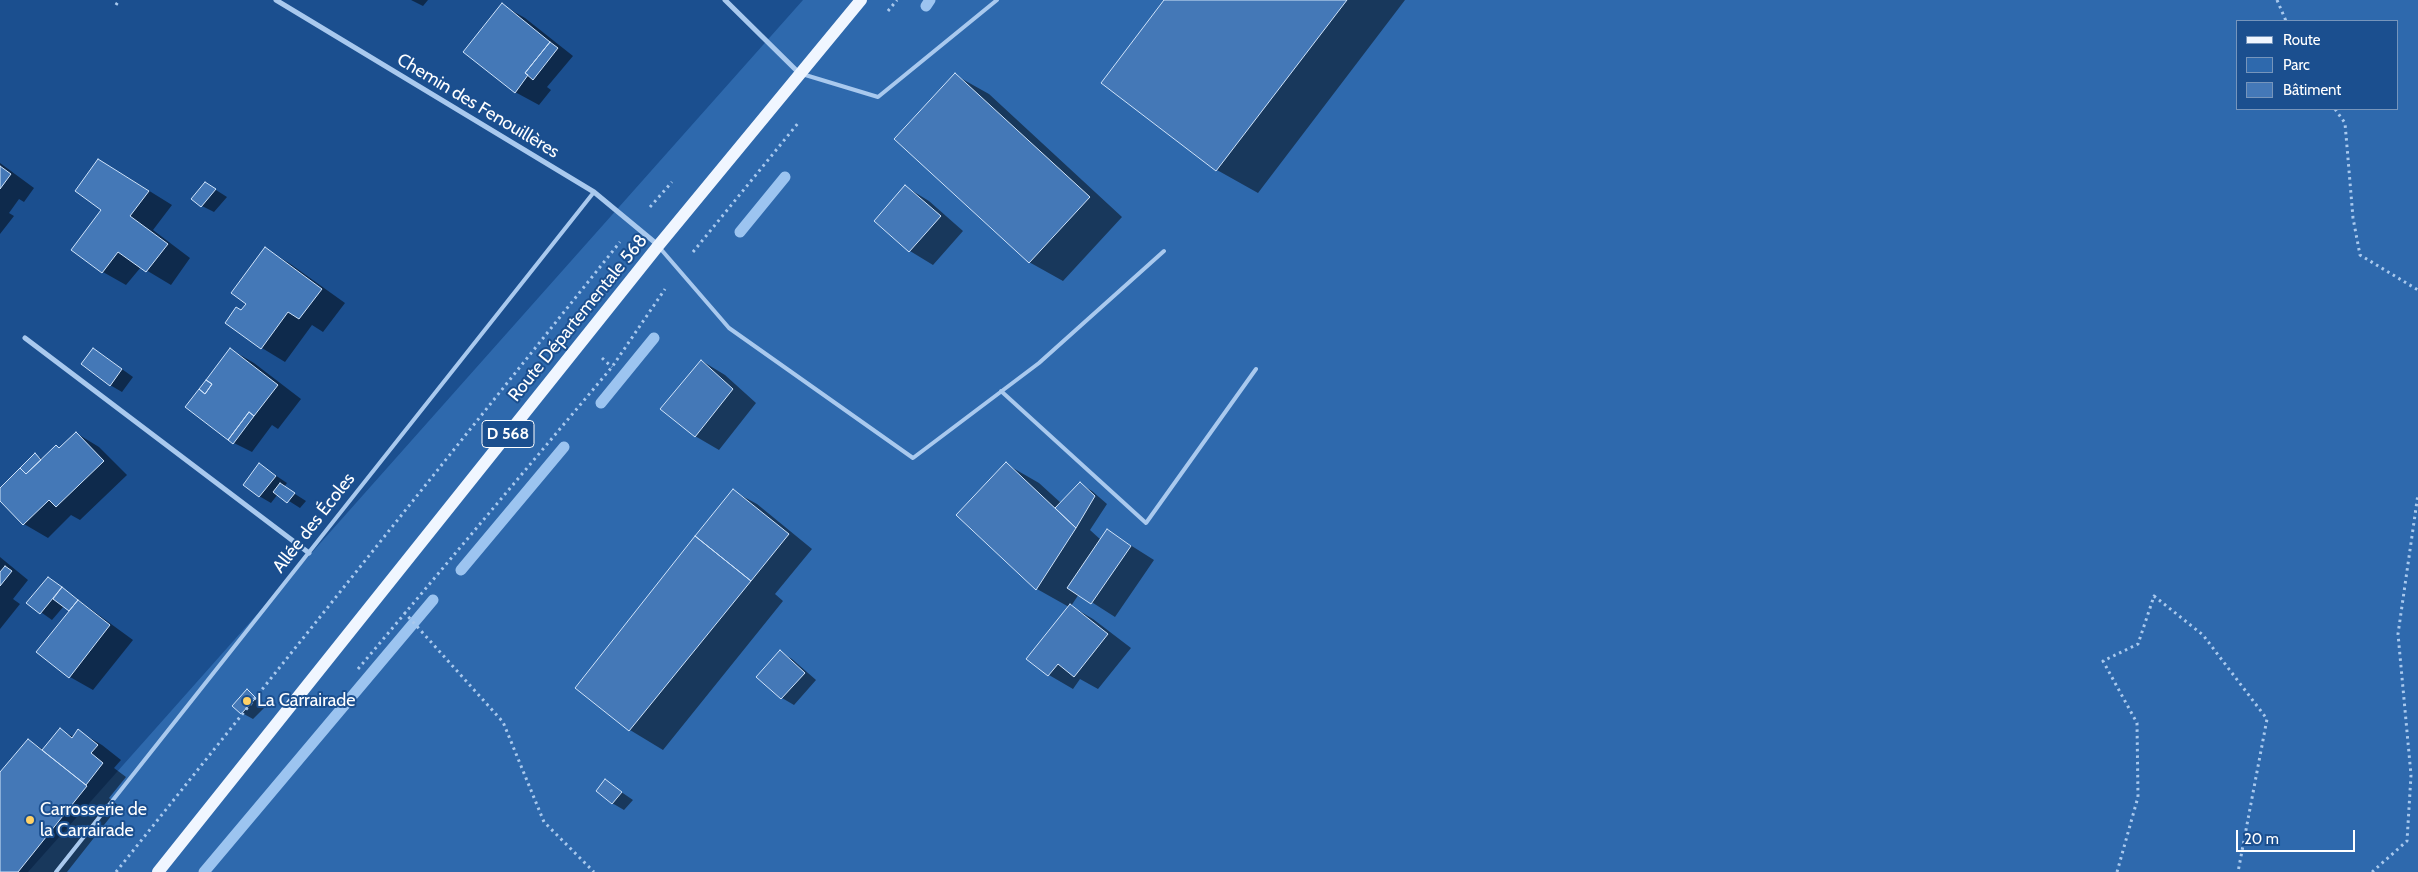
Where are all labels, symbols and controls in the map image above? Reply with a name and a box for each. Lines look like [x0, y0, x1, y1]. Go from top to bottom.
legend [2236, 20, 2398, 110]
text: Route [2283, 31, 2321, 49]
street label: Chemin des Fenouillères [393, 49, 563, 163]
text: Parc [2283, 56, 2310, 74]
text: Bâtiment [2283, 81, 2341, 99]
street label: Route Départementale 568 [504, 230, 652, 406]
road number: D 568 [482, 420, 534, 448]
street label: Allée des Écoles [268, 469, 360, 577]
place label: La Carrairade [257, 690, 356, 712]
marker: La Carrairade [241, 695, 253, 707]
place label: Carrosserie de la Carrairade [40, 799, 147, 842]
marker: Carrosserie de la Carrairade [24, 814, 36, 826]
scale bar [2238, 820, 2357, 852]
text: 20 m [2244, 830, 2279, 848]

